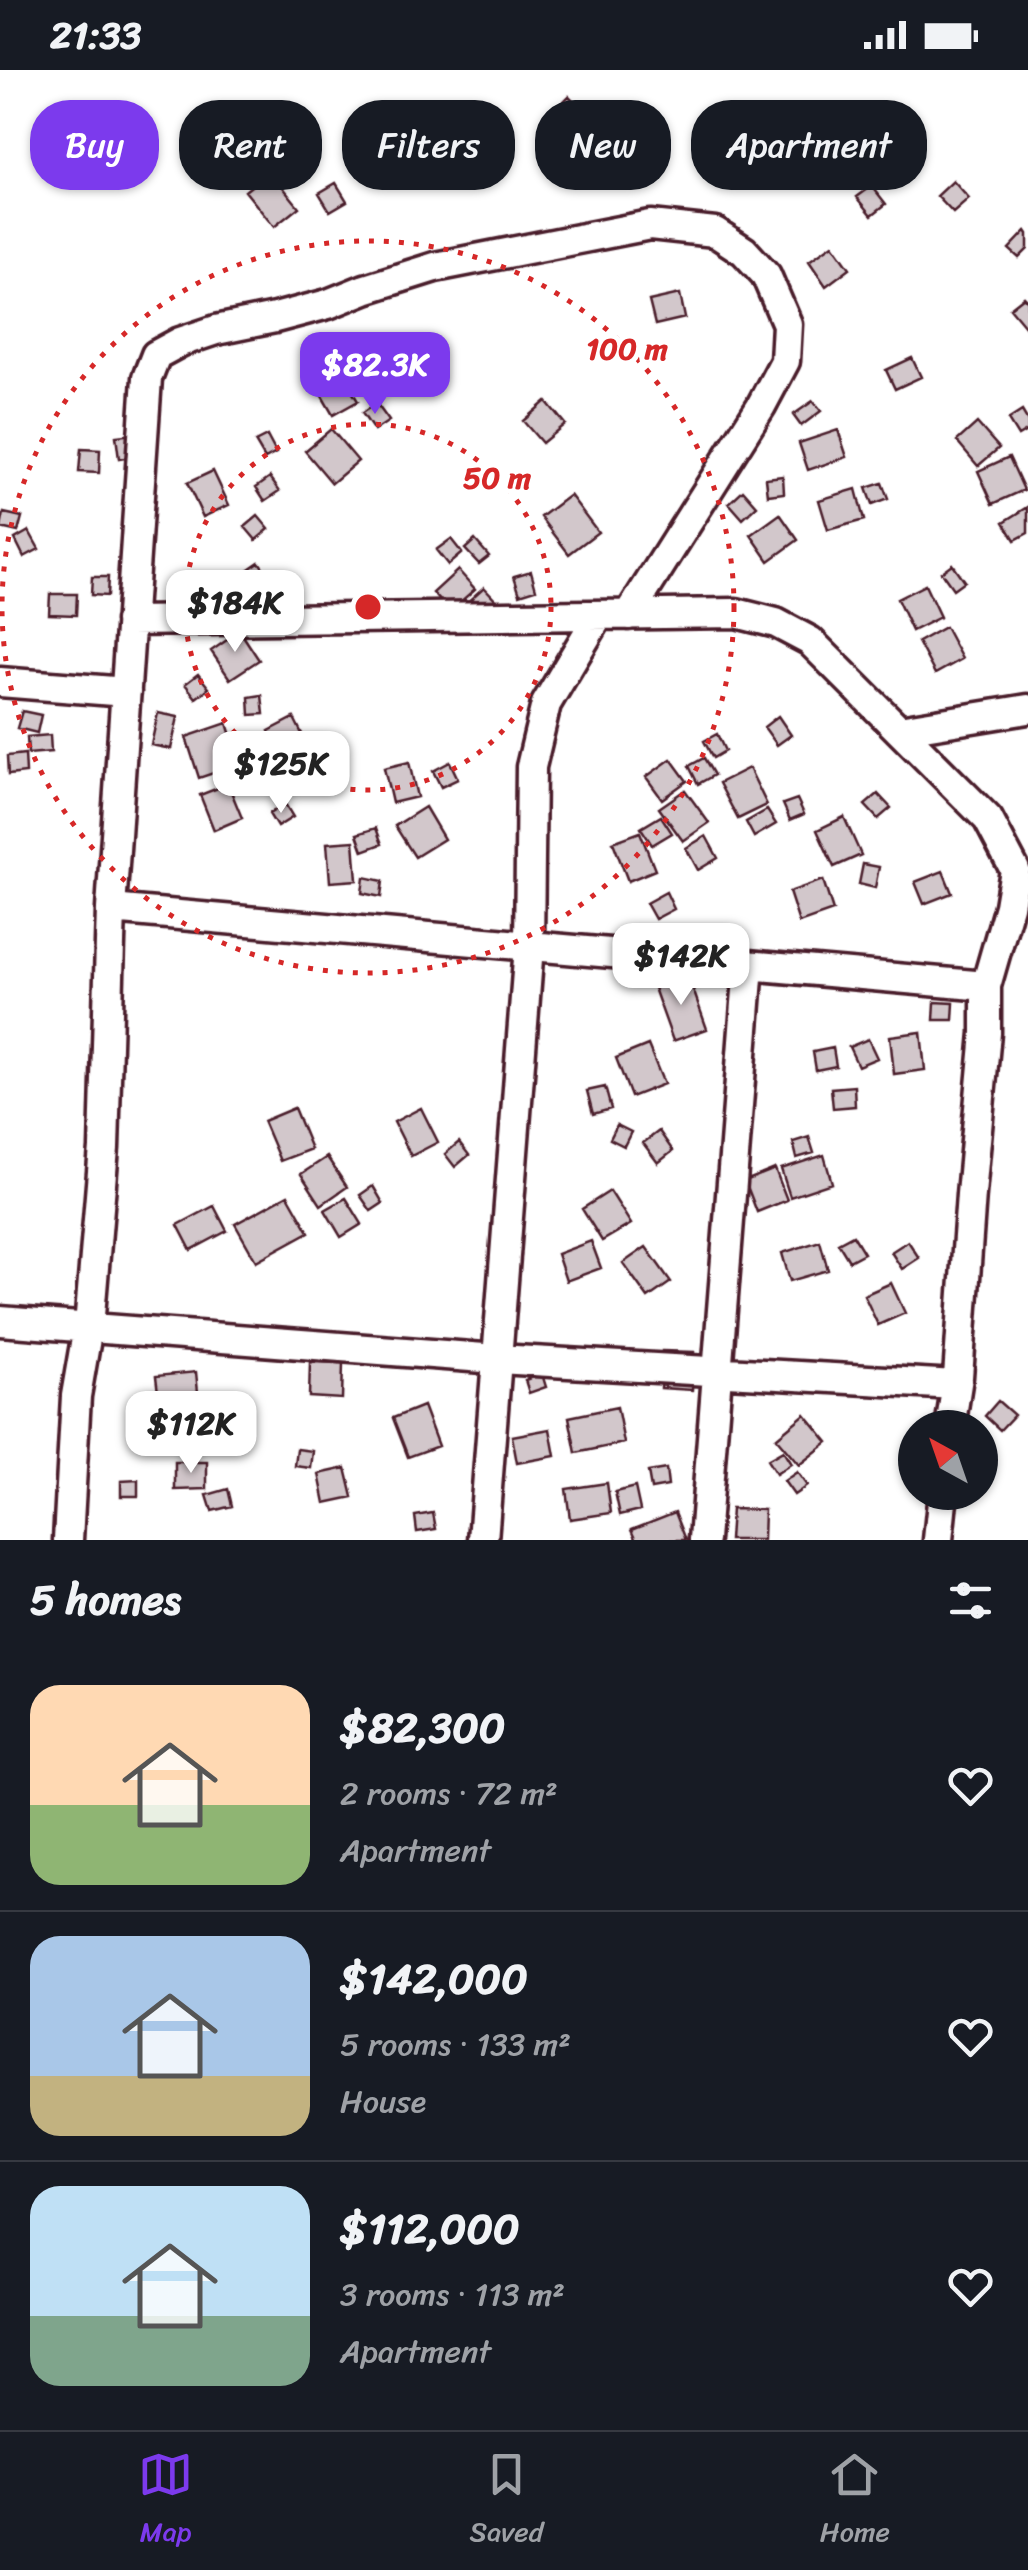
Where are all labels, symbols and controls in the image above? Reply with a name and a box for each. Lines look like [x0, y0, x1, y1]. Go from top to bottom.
text: 21:33 [50, 2, 141, 69]
chip: Buy [30, 100, 159, 190]
chip: Rent [179, 100, 322, 190]
chip: Filters [342, 100, 515, 190]
chip: New [535, 100, 671, 190]
chip: Apartment [691, 100, 927, 190]
text: 100 m [586, 322, 668, 376]
pin: $82.3K [294, 332, 456, 417]
text: $82.3K [322, 336, 428, 393]
text: 50 m [463, 451, 531, 505]
pin: $184K [165, 570, 305, 655]
text: $184K [188, 574, 282, 631]
centre of rings [350, 589, 386, 625]
pin: $125K [211, 731, 351, 816]
text: $125K [235, 735, 327, 792]
pin: $142K [611, 923, 751, 1008]
text: $142K [634, 927, 728, 984]
pin: $112K [121, 1391, 261, 1476]
text: $112K [148, 1395, 234, 1452]
north arrow [898, 1410, 998, 1510]
map controls [898, 1410, 998, 1510]
text: 5 homes [30, 1563, 181, 1637]
icon: filters [943, 1573, 998, 1628]
text: $82,300 [340, 1691, 505, 1765]
icon: home [110, 1725, 230, 1845]
icon: heart [943, 1758, 998, 1813]
text: 2 rooms · 72 m² [340, 1765, 558, 1822]
text: Apartment [340, 1822, 491, 1879]
text: $142,000 [340, 1942, 528, 2016]
icon: home [110, 1976, 230, 2096]
icon: heart [943, 2009, 998, 2064]
text: 5 rooms · 133 m² [340, 2016, 571, 2073]
text: House [340, 2073, 426, 2130]
text: $112,000 [340, 2192, 519, 2266]
icon: home [110, 2226, 230, 2346]
icon: heart [943, 2259, 998, 2314]
text: 3 rooms · 113 m² [340, 2266, 565, 2323]
text: Apartment [340, 2323, 491, 2380]
tab: Map [138, 2447, 193, 2556]
tab: Saved [470, 2447, 543, 2556]
tab: Home [820, 2447, 890, 2556]

